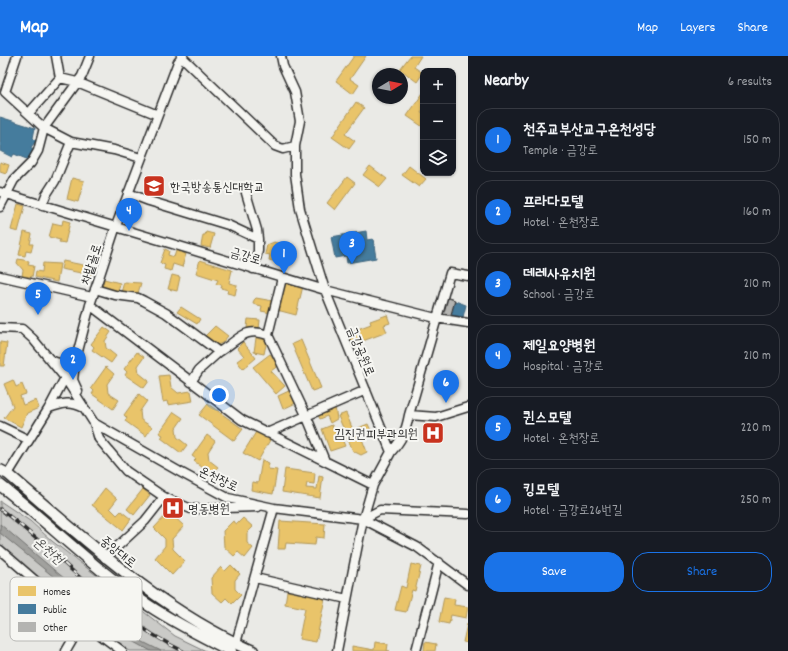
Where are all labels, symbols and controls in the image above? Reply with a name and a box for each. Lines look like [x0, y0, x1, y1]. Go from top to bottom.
text: Map [20, 15, 49, 42]
text: Map [637, 18, 658, 38]
text: Layers [680, 18, 715, 38]
text: Share [737, 18, 768, 38]
north arrow [372, 68, 408, 104]
map controls [420, 68, 456, 176]
button: + [420, 68, 456, 104]
text: Nearby [484, 70, 528, 94]
text: 6 results [728, 73, 772, 92]
button: − [420, 104, 456, 140]
text: 천주교부산교구온천성당 [523, 120, 656, 142]
text: 1 [497, 131, 499, 150]
text: 150 m [743, 131, 771, 150]
button: layers [420, 140, 456, 176]
text: Temple · 금강로 [523, 142, 598, 161]
school or university icon: 한국방송통신대학교 [141, 173, 167, 199]
place label: 한국방송통신대학교 [170, 179, 264, 198]
text: 프라다모텔 [523, 192, 583, 214]
pin: 4 [116, 198, 142, 231]
text: 2 [495, 203, 501, 222]
text: 160 m [743, 203, 771, 222]
text: Hotel · 온천장로 [523, 214, 600, 233]
pin: 3 [339, 231, 365, 264]
pin: 1 [271, 241, 297, 274]
street label: 차밭골로 [77, 242, 108, 288]
street label: 금강로 [227, 244, 263, 271]
text: 데레사유치원 [523, 264, 595, 286]
text: 3 [495, 275, 501, 294]
text: 210 m [743, 275, 771, 294]
pin: 5 [25, 282, 51, 315]
text: School · 금강로 [523, 286, 595, 305]
street label: 금강공원로 [341, 324, 378, 380]
text: 제일요양병원 [523, 336, 595, 358]
pin: 2 [60, 347, 86, 380]
text: 4 [495, 347, 501, 366]
text: 210 m [743, 347, 771, 366]
text: Hospital · 금강로 [523, 358, 604, 377]
pin: 6 [433, 370, 459, 403]
your location [209, 385, 229, 405]
text: 퀸스모텔 [523, 408, 571, 430]
text: 5 [495, 419, 501, 438]
text: 220 m [741, 419, 771, 438]
hospital icon: 김진권피부과의원 [420, 420, 446, 446]
place label: 김진권피부과의원 [334, 426, 418, 445]
text: Hotel · 온천장로 [523, 430, 600, 449]
street label: 온천장로 [195, 463, 241, 498]
text: 킹모텔 [523, 480, 559, 502]
text: 6 [495, 491, 501, 510]
text: 250 m [740, 491, 771, 510]
hospital icon: 명동병원 [160, 495, 186, 521]
place label: 명동병원 [188, 501, 230, 520]
text: Hotel · 금강로26번길 [523, 502, 622, 521]
street label: 중앙대로 [95, 532, 140, 573]
water label: 온천천 [28, 533, 68, 571]
button: Save [484, 552, 624, 592]
button: Share [632, 552, 772, 592]
legend [10, 577, 142, 641]
text: Homes [43, 585, 71, 601]
text: Public [43, 603, 67, 619]
text: Other [43, 621, 68, 637]

